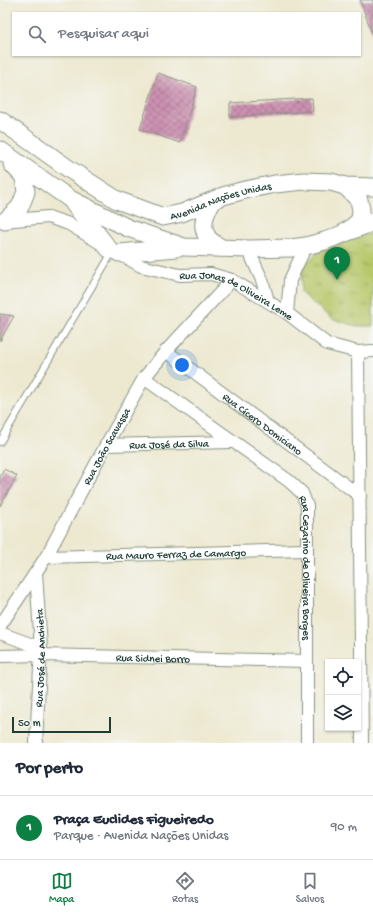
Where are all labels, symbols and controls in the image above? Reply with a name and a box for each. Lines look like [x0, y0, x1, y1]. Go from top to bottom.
search box [12, 12, 361, 56]
icon: search [26, 23, 48, 45]
text: Pesquisar aqui [58, 25, 149, 43]
street label: Avenida Nações Unidas [169, 181, 273, 223]
pin: 1 [324, 247, 350, 280]
street label: Rua Jonas de Oliveira Leme [179, 270, 295, 324]
your location [172, 355, 192, 375]
street label: Rua Cícero Domiciano [220, 392, 304, 459]
street label: Rua João Scavassa [82, 406, 134, 487]
street label: Rua José da Silva [129, 439, 210, 452]
street label: Rua Cezarino de Oliveira Borges [296, 494, 311, 641]
street label: Rua Mauro Ferraz de Camargo [106, 548, 247, 563]
street label: Rua José de Anchieta [34, 608, 49, 708]
street label: Rua Sidnei Borro [116, 653, 191, 666]
map controls [325, 659, 361, 731]
button: locate [325, 659, 361, 695]
button: layers [325, 695, 361, 731]
scale bar [12, 715, 111, 734]
text: 50 m [18, 718, 40, 730]
text: Por perto [16, 759, 83, 779]
text: Praça Euclides Figueiredo [54, 811, 214, 829]
text: 1 [26, 820, 32, 835]
text: 90 m [331, 820, 357, 835]
text: Parque · Avenida Nações Unidas [54, 829, 228, 844]
tab: Mapa [49, 870, 74, 906]
tab: Rotas [172, 870, 198, 906]
tab: Salvos [296, 870, 324, 906]

